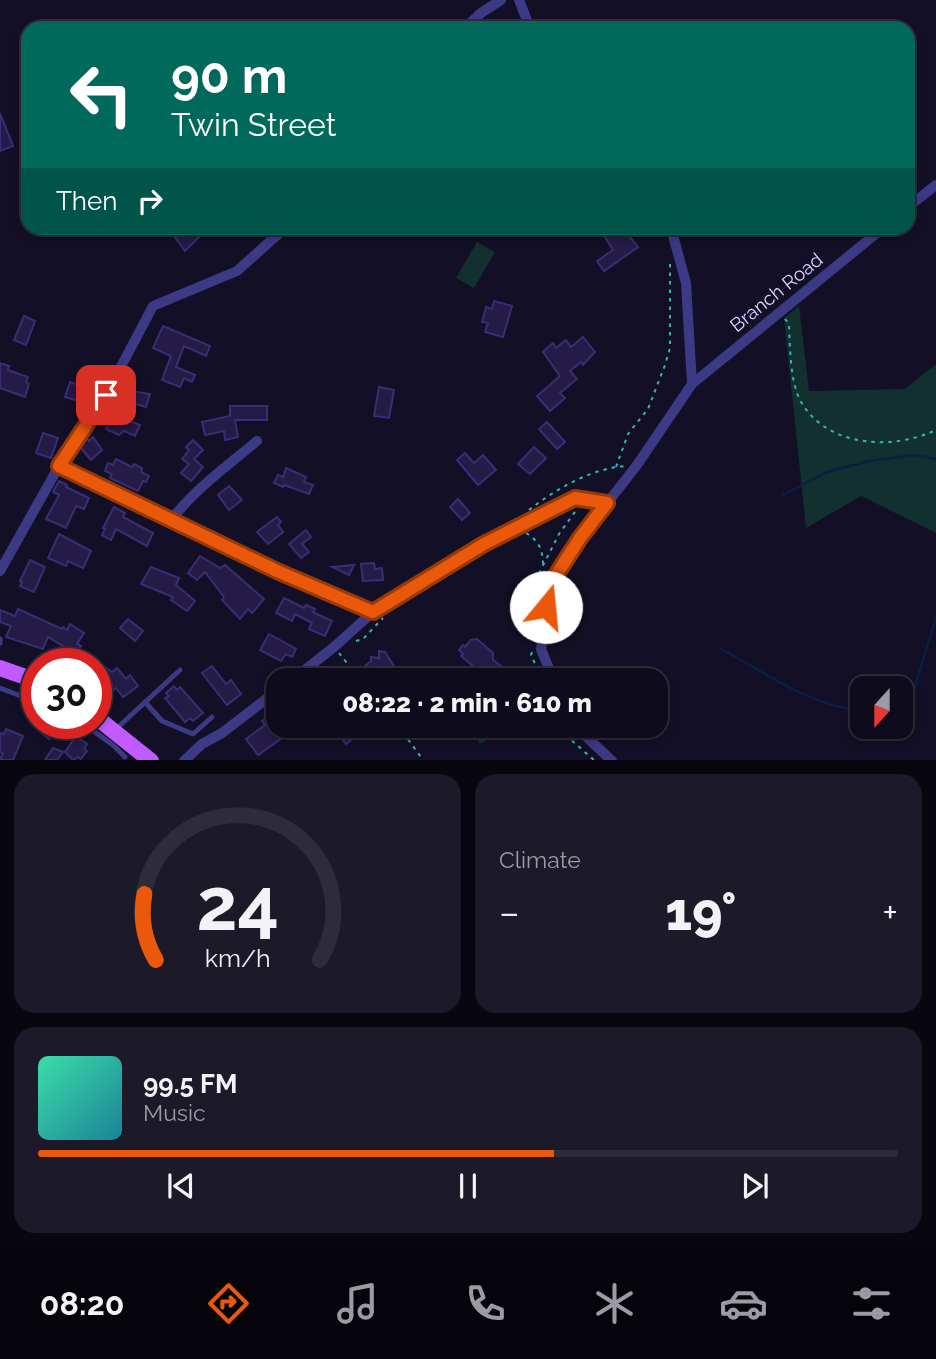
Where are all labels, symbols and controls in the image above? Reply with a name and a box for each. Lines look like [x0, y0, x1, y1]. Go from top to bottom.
text: 90 m [171, 47, 287, 104]
icon: left [56, 49, 147, 140]
text: Twin Street [171, 106, 336, 143]
icon: right [131, 182, 169, 220]
text: Then [56, 186, 117, 216]
street label: Branch Road [725, 248, 827, 336]
pin [76, 365, 136, 425]
icon: arrive [87, 376, 125, 414]
position arrow [509, 570, 583, 644]
speed limit sign: 30 [21, 648, 112, 739]
north arrow [850, 676, 914, 738]
map controls [850, 676, 913, 739]
text: 08:22 · 2 min · 610 m [342, 688, 592, 718]
text: Climate [499, 846, 581, 873]
text: 24 [196, 862, 279, 947]
text: 19° [665, 881, 737, 942]
text: − [499, 890, 519, 935]
text: + [882, 890, 898, 935]
text: km/h [205, 942, 270, 972]
text: 99.5 FM [143, 1069, 238, 1099]
text: Music [143, 1099, 206, 1126]
icon: previous [162, 1167, 200, 1205]
icon: pause [449, 1167, 487, 1205]
icon: next [736, 1167, 774, 1205]
icon: directions [204, 1279, 253, 1328]
icon: music [333, 1279, 382, 1328]
icon: phone [461, 1279, 510, 1328]
icon: climate [590, 1279, 639, 1328]
icon: car [719, 1279, 768, 1328]
icon: filters [847, 1279, 896, 1328]
text: 08:20 [40, 1285, 124, 1322]

